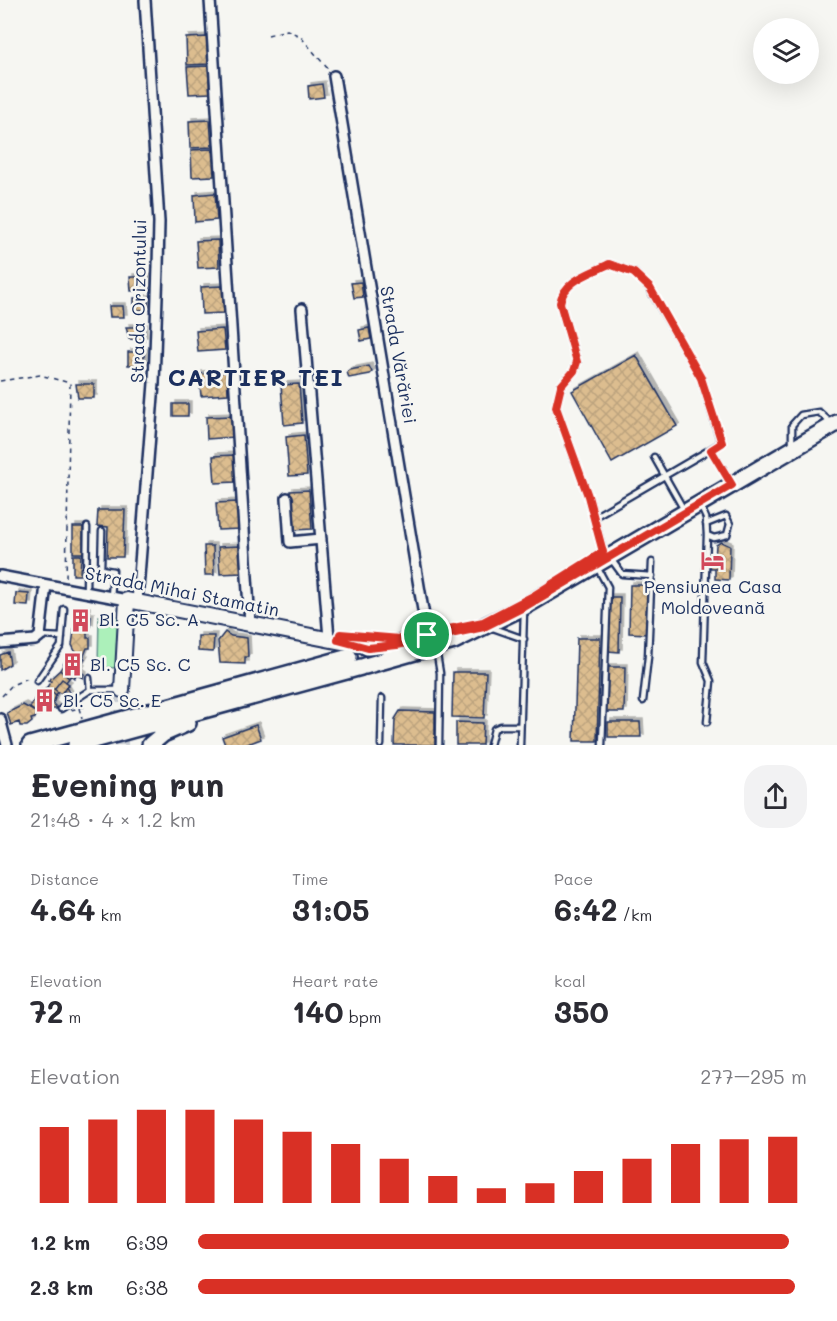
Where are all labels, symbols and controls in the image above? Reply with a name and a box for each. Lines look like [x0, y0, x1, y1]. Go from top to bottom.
map controls [753, 18, 819, 84]
button: layers [753, 18, 819, 84]
street label: Strada Orizontului [125, 219, 151, 383]
street label: Strada Vărăriei [375, 284, 423, 426]
district label: CARTIER TEI [168, 361, 344, 392]
hotel icon: Pensiunea Casa Moldoveană [700, 548, 726, 574]
street label: Strada Mihai Stamatin [83, 560, 281, 622]
place label: Pensiunea Casa Moldoveană [644, 574, 782, 619]
building icon: Bl. C5 Sc. A [68, 607, 94, 633]
place label: Bl. C5 Sc. A [99, 607, 199, 631]
pin [401, 609, 452, 660]
icon: arrive [410, 618, 443, 651]
building icon: Bl. C5 Sc. C [59, 652, 85, 678]
place label: Bl. C5 Sc. C [90, 652, 191, 676]
building icon: Bl. C5 Sc. E [32, 688, 58, 714]
place label: Bl. C5 Sc. E [63, 688, 161, 712]
text: Evening run [30, 762, 224, 805]
button: share [744, 765, 807, 828]
text: 21:48 · 4 × 1.2 km [30, 806, 196, 832]
text: Distance [30, 868, 99, 889]
text: Time [292, 868, 328, 889]
text: Pace [554, 868, 593, 889]
text: 4.64 [30, 889, 95, 929]
text: 31:05 [292, 889, 370, 929]
text: 6:42 [554, 889, 617, 929]
text: km [95, 904, 122, 925]
text: /km [617, 904, 652, 925]
text: Elevation [30, 970, 102, 991]
text: Heart rate [292, 970, 378, 991]
text: kcal [554, 970, 586, 991]
text: 72 [30, 991, 63, 1031]
text: 140 [292, 991, 344, 1031]
text: 350 [554, 991, 609, 1031]
text: m [63, 1006, 81, 1027]
text: bpm [344, 1006, 382, 1027]
text: Elevation [30, 1063, 120, 1089]
text: 277–295 m [700, 1063, 807, 1089]
text: 1.2 km [30, 1229, 90, 1255]
text: 6:39 [126, 1229, 168, 1255]
text: 2.3 km [30, 1274, 93, 1300]
text: 6:38 [126, 1274, 168, 1300]

